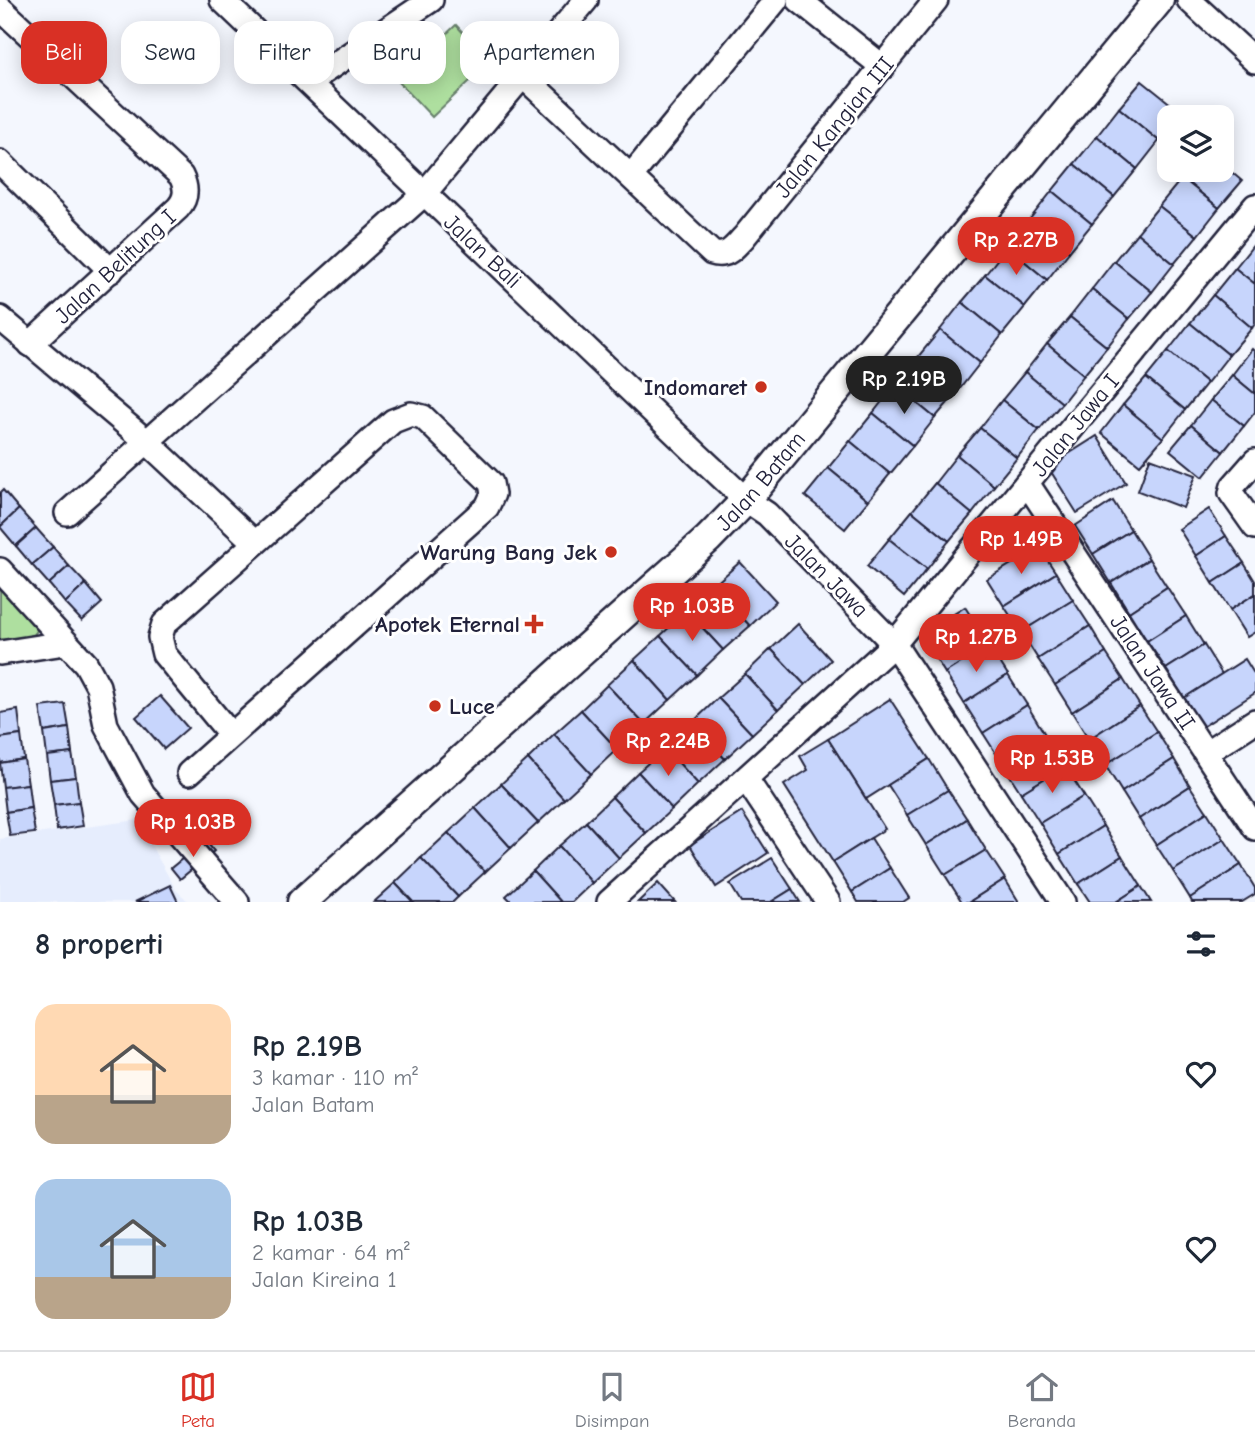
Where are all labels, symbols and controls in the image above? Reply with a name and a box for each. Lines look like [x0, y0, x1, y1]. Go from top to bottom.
chip: Beli [21, 21, 107, 84]
chip: Sewa [121, 21, 220, 84]
chip: Filter [234, 21, 334, 84]
chip: Baru [348, 21, 446, 84]
chip: Apartemen [460, 21, 619, 84]
street label: Jalan Kangian III [769, 51, 900, 203]
map controls [1157, 105, 1234, 182]
button: layers [1157, 105, 1234, 182]
street label: Jalan Belitung I [49, 203, 181, 329]
street label: Jalan Bali [438, 209, 527, 294]
pin: Rp 2.27B [944, 218, 1088, 277]
text: Rp 2.27B [974, 226, 1058, 253]
pin: Rp 2.19B [832, 356, 976, 416]
text: Rp 2.19B [862, 365, 946, 392]
street label: Jalan Jawa I [1026, 369, 1125, 482]
place label: Indomaret [644, 374, 747, 401]
marker: Indomaret [753, 379, 769, 395]
street label: Jalan Batam [711, 426, 811, 537]
pin: Rp 1.49B [949, 516, 1093, 576]
text: Rp 1.49B [979, 525, 1063, 552]
street label: Jalan Jawa [779, 528, 874, 623]
place label: Warung Bang Jek [420, 539, 597, 566]
marker: Warung Bang Jek [603, 544, 619, 560]
pin: Rp 1.03B [620, 584, 764, 643]
text: Rp 1.03B [649, 592, 735, 619]
street label: Jalan Jawa II [1104, 610, 1201, 735]
place label: Apotek Eternal [375, 611, 520, 638]
pin: Rp 1.27B [904, 614, 1048, 674]
marker: Apotek Eternal [526, 616, 542, 632]
text: Rp 1.27B [935, 623, 1017, 650]
place label: Luce [449, 693, 495, 720]
marker: Luce [427, 698, 443, 714]
pin: Rp 2.24B [596, 718, 740, 778]
text: Rp 2.24B [626, 727, 710, 754]
pin: Rp 1.53B [980, 736, 1124, 795]
text: Rp 1.53B [1010, 744, 1094, 771]
pin: Rp 1.03B [121, 800, 265, 859]
text: Rp 1.03B [150, 808, 236, 835]
icon: filters [1182, 925, 1220, 963]
text: 8 properti [35, 927, 163, 962]
text: Rp 2.19B [252, 1029, 362, 1064]
icon: home [91, 1032, 175, 1116]
icon: heart [1182, 1055, 1220, 1093]
text: 3 kamar · 110 m² [252, 1064, 418, 1091]
text: Jalan Batam [252, 1091, 375, 1118]
text: Rp 1.03B [252, 1204, 363, 1239]
icon: home [91, 1207, 175, 1291]
icon: heart [1182, 1230, 1220, 1268]
text: 2 kamar · 64 m² [252, 1239, 410, 1266]
text: Jalan Kireina 1 [252, 1266, 397, 1293]
tab: Peta [179, 1368, 217, 1432]
tab: Disimpan [575, 1368, 649, 1432]
tab: Beranda [1007, 1368, 1076, 1432]

